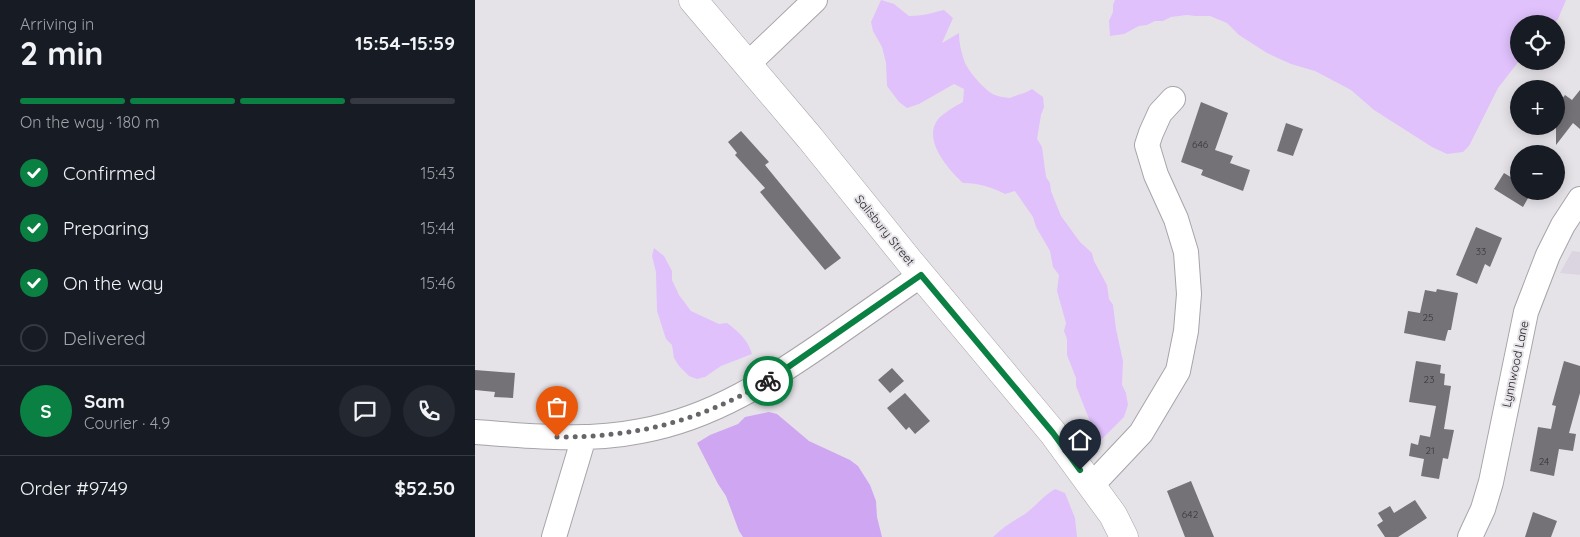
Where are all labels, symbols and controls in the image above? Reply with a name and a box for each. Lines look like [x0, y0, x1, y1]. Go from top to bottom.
text: Arriving in [20, 14, 94, 34]
map controls [1510, 15, 1565, 200]
button: locate [1510, 15, 1565, 70]
text: 15:54–15:59 [355, 31, 455, 55]
text: 2 min [20, 33, 103, 73]
button: + [1510, 80, 1565, 135]
text: On the way · 180 m [20, 112, 160, 132]
house number: 646 [1192, 138, 1209, 151]
button: − [1510, 145, 1565, 200]
icon: check [20, 159, 48, 187]
text: Confirmed [63, 161, 156, 185]
text: 15:43 [421, 163, 455, 183]
street label: Salisbury Street [852, 192, 918, 268]
icon: check [20, 214, 48, 242]
text: Preparing [63, 216, 149, 240]
text: 15:44 [421, 218, 455, 238]
house number: 33 [1476, 245, 1486, 258]
icon: check [20, 269, 48, 297]
text: On the way [63, 271, 164, 295]
text: 15:46 [420, 273, 455, 293]
house number: 25 [1423, 311, 1434, 324]
street label: Lynnwood Lane [1498, 319, 1532, 409]
text: Delivered [63, 326, 146, 350]
courier [743, 356, 793, 406]
icon: bike [754, 367, 782, 395]
house number: 23 [1424, 373, 1434, 386]
button: chat [339, 385, 391, 437]
button: phone [403, 385, 455, 437]
pin [536, 386, 578, 437]
text: Sam [84, 389, 125, 413]
icon: bag [543, 393, 571, 421]
text: S [40, 399, 52, 423]
text: Courier · 4.9 [84, 413, 170, 433]
pin [1059, 419, 1101, 470]
icon: home [1066, 426, 1094, 454]
house number: 21 [1425, 444, 1435, 457]
house number: 24 [1539, 455, 1549, 468]
text: Order #9749 [20, 476, 128, 500]
text: $52.50 [395, 476, 455, 500]
house number: 642 [1182, 508, 1199, 521]

